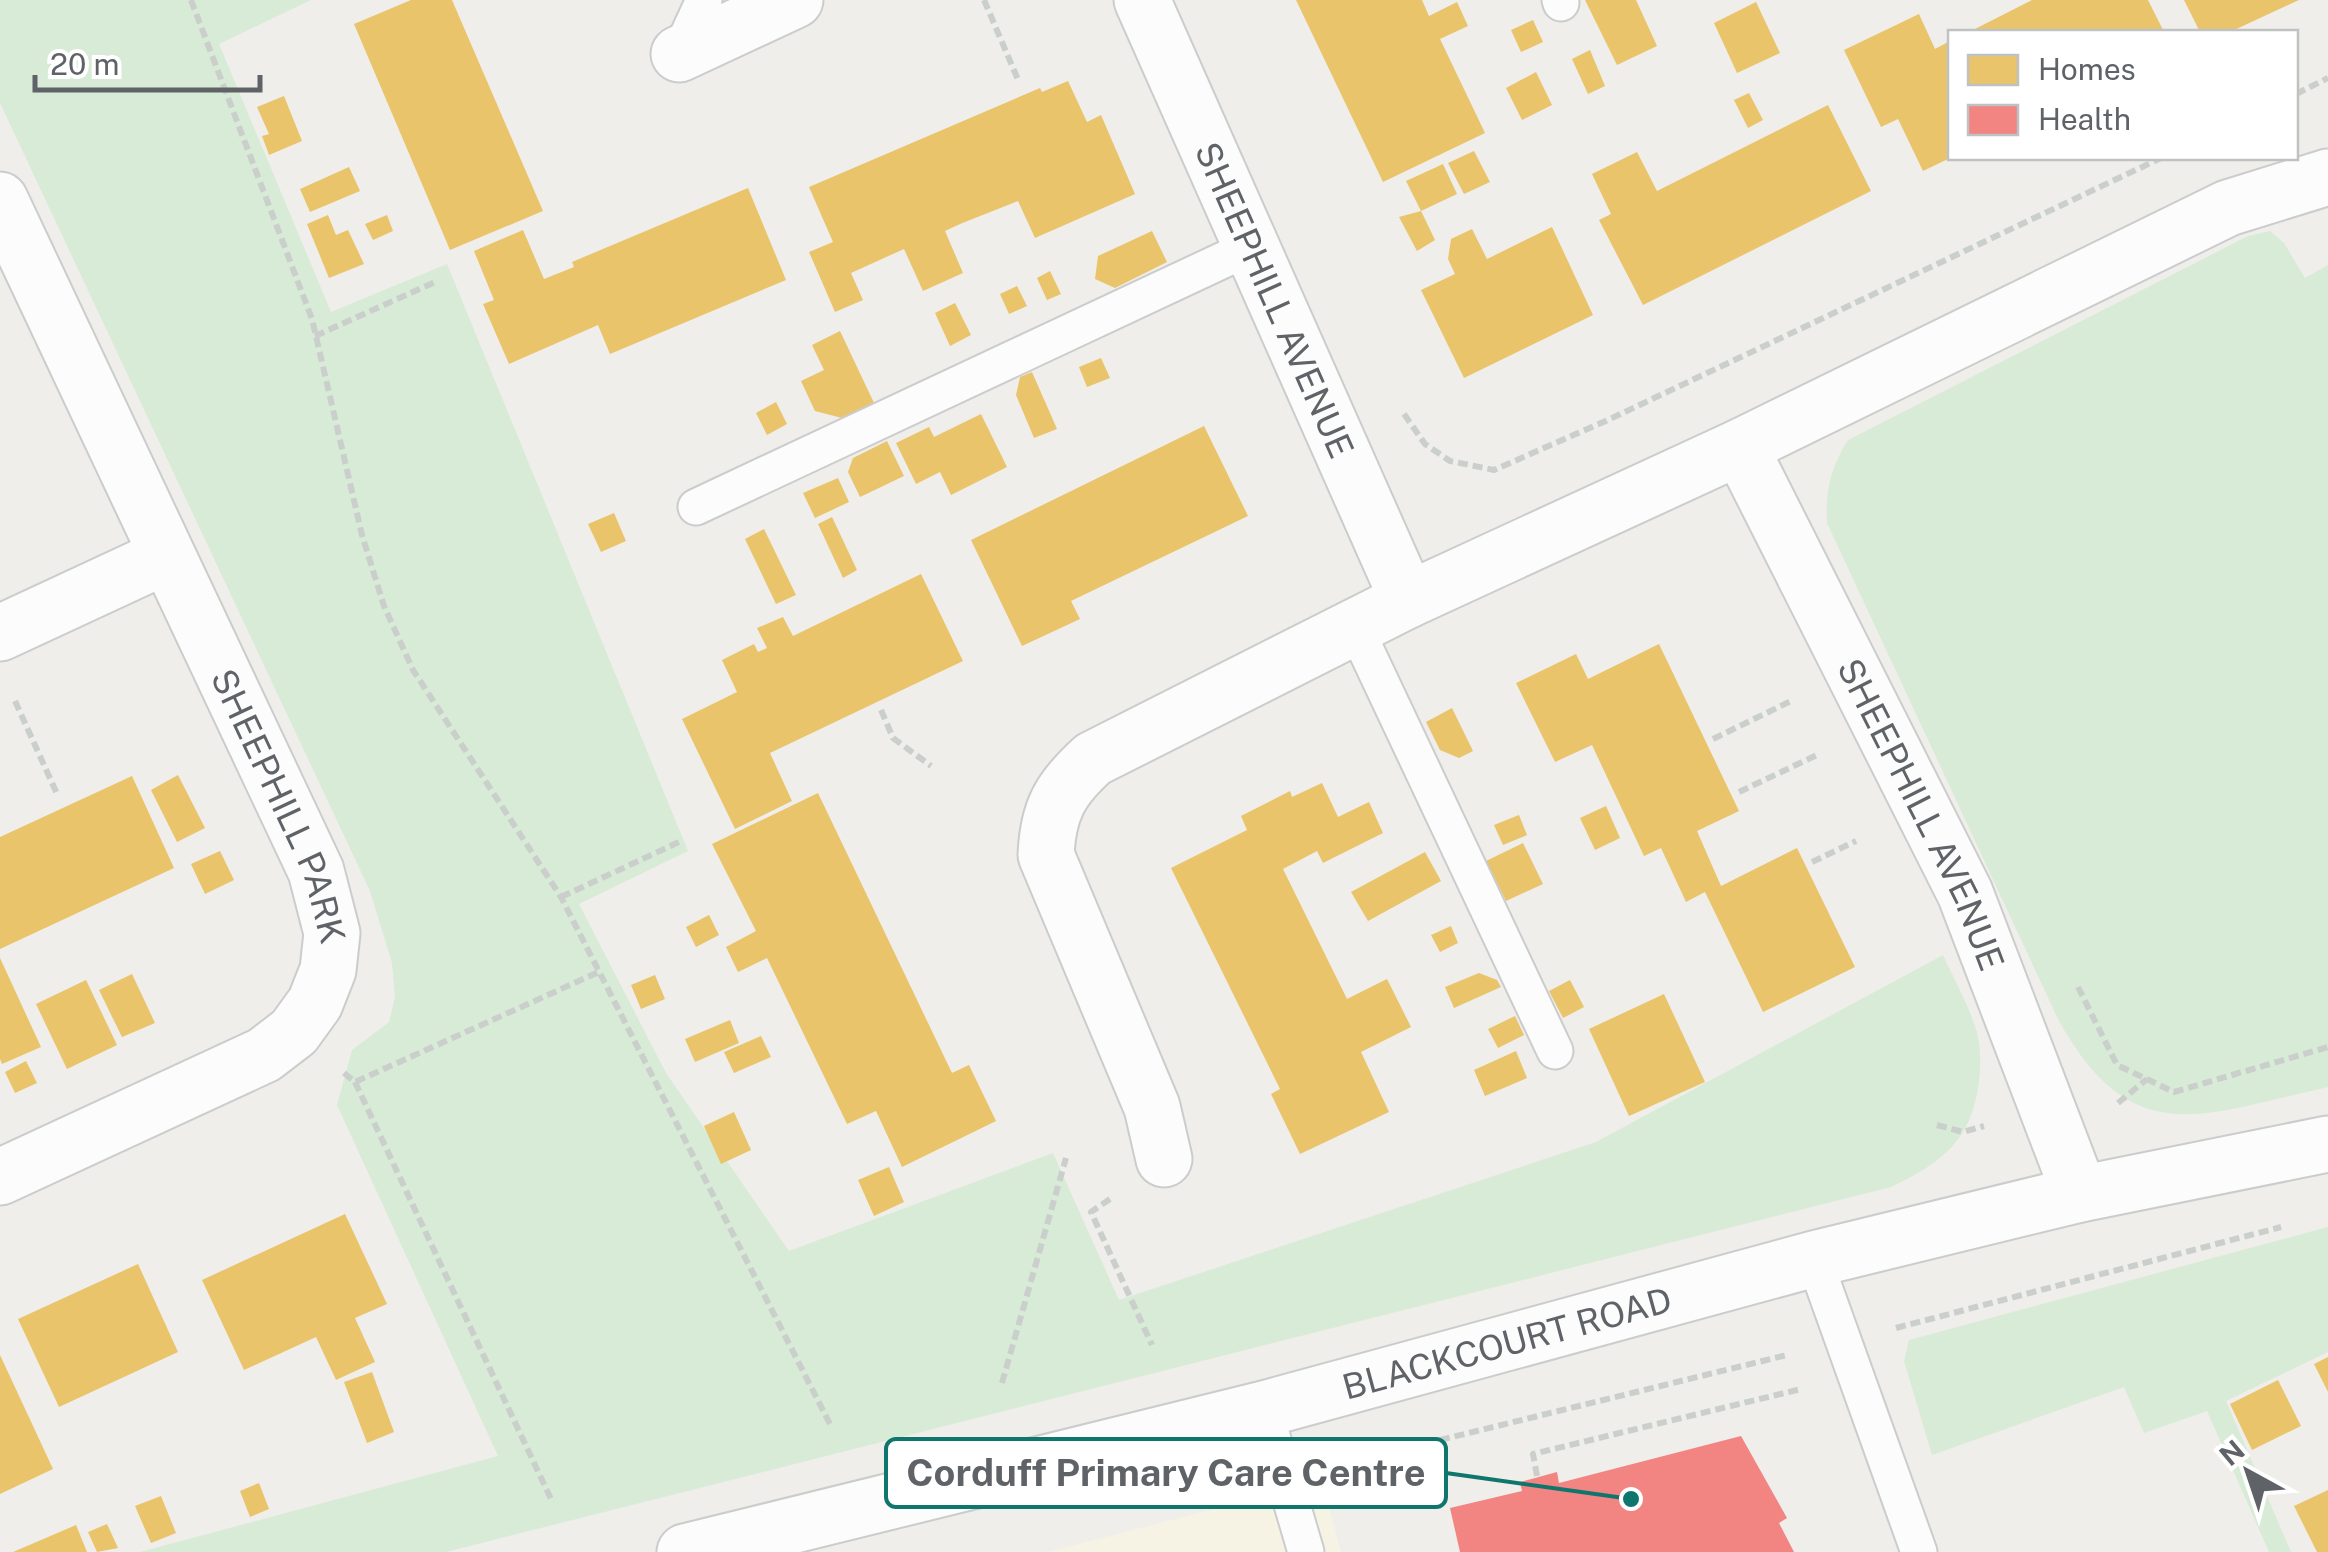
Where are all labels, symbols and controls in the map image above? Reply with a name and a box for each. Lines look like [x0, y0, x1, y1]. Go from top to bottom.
scale bar [35, 30, 260, 92]
legend [1948, 30, 2298, 160]
text: 20 m [50, 46, 119, 82]
text: Homes [2038, 51, 2136, 87]
text: Health [2038, 101, 2131, 137]
street label: SHEEPHILL AVENUE [1187, 136, 1363, 464]
street label: SHEEPHILL AVENUE [1830, 652, 2013, 976]
street label: SHEEPHILL PARK [203, 662, 354, 947]
street label: BLACKCOURT ROAD [1338, 1278, 1676, 1407]
north arrow [2198, 1422, 2298, 1522]
text: N [2213, 1433, 2251, 1472]
callout: Corduff Primary Care Centre [886, 1439, 1446, 1507]
text: Corduff Primary Care Centre [906, 1450, 1426, 1495]

